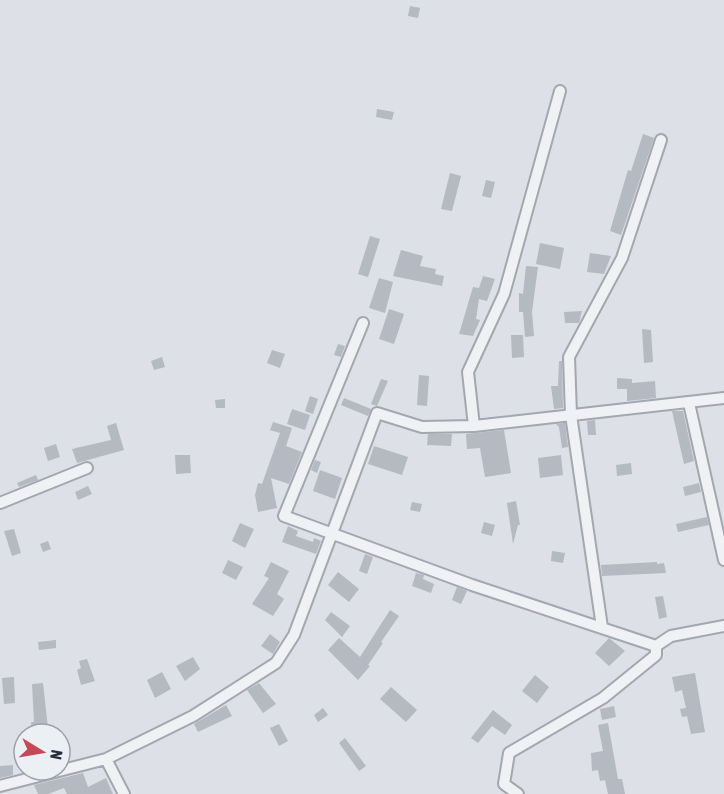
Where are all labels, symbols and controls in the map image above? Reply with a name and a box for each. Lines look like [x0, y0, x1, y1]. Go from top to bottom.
north arrow [12, 722, 72, 782]
text: N [47, 749, 66, 761]

